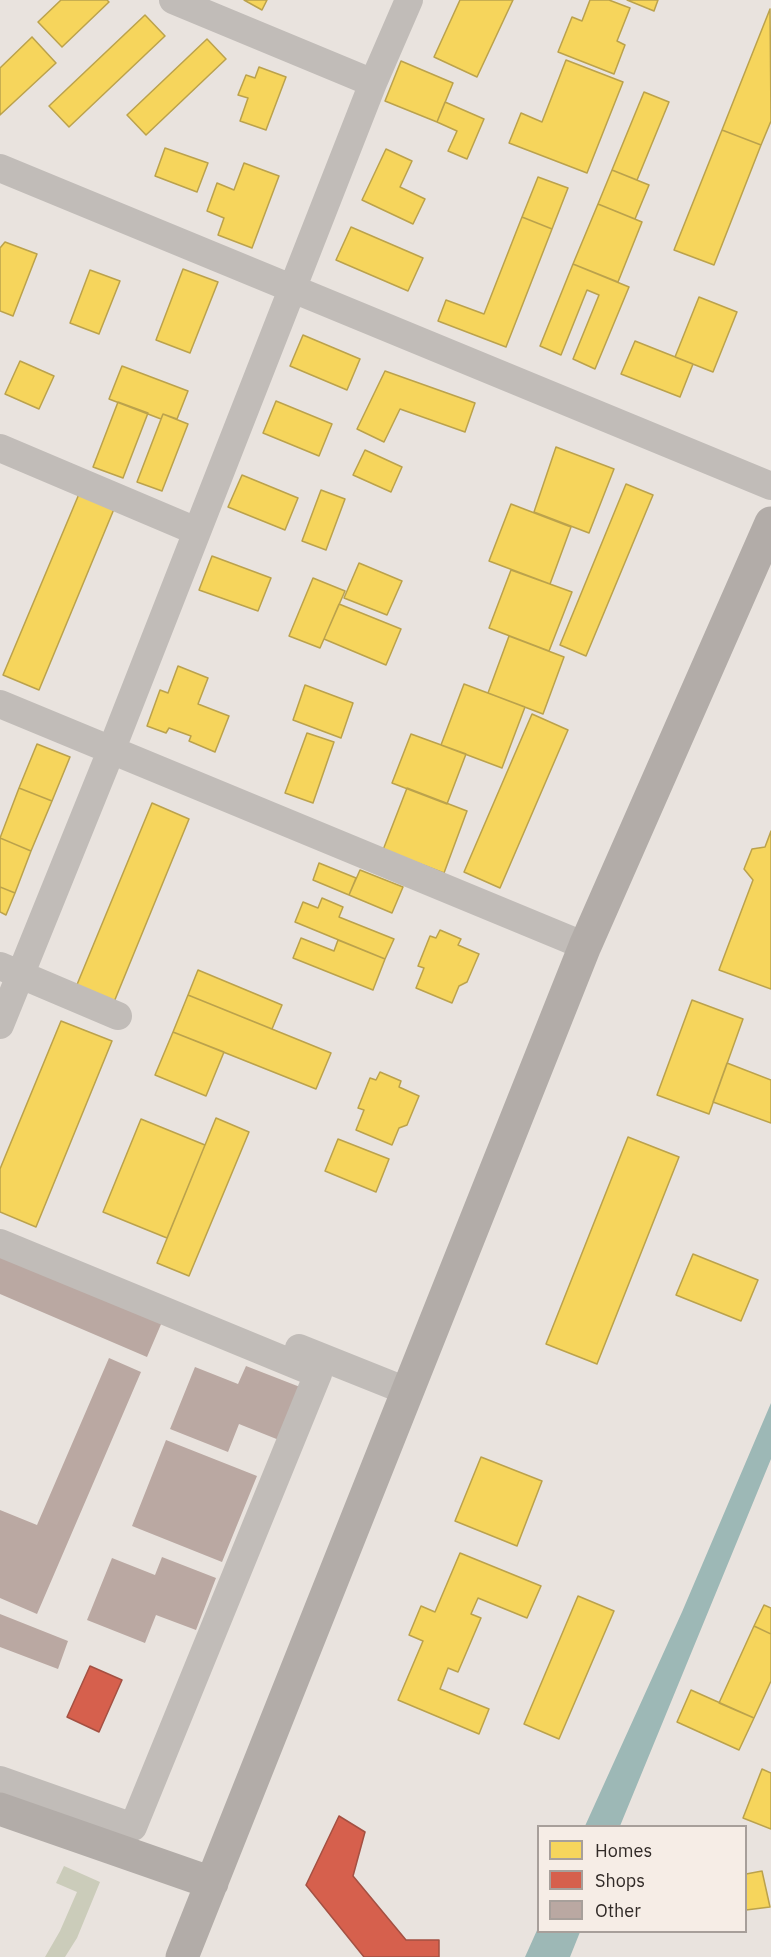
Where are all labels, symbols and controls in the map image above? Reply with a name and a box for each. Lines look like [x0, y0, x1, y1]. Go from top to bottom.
legend [537, 1825, 747, 1933]
text: Homes [595, 1839, 652, 1862]
text: Shops [595, 1869, 645, 1892]
text: Other [595, 1899, 641, 1922]

